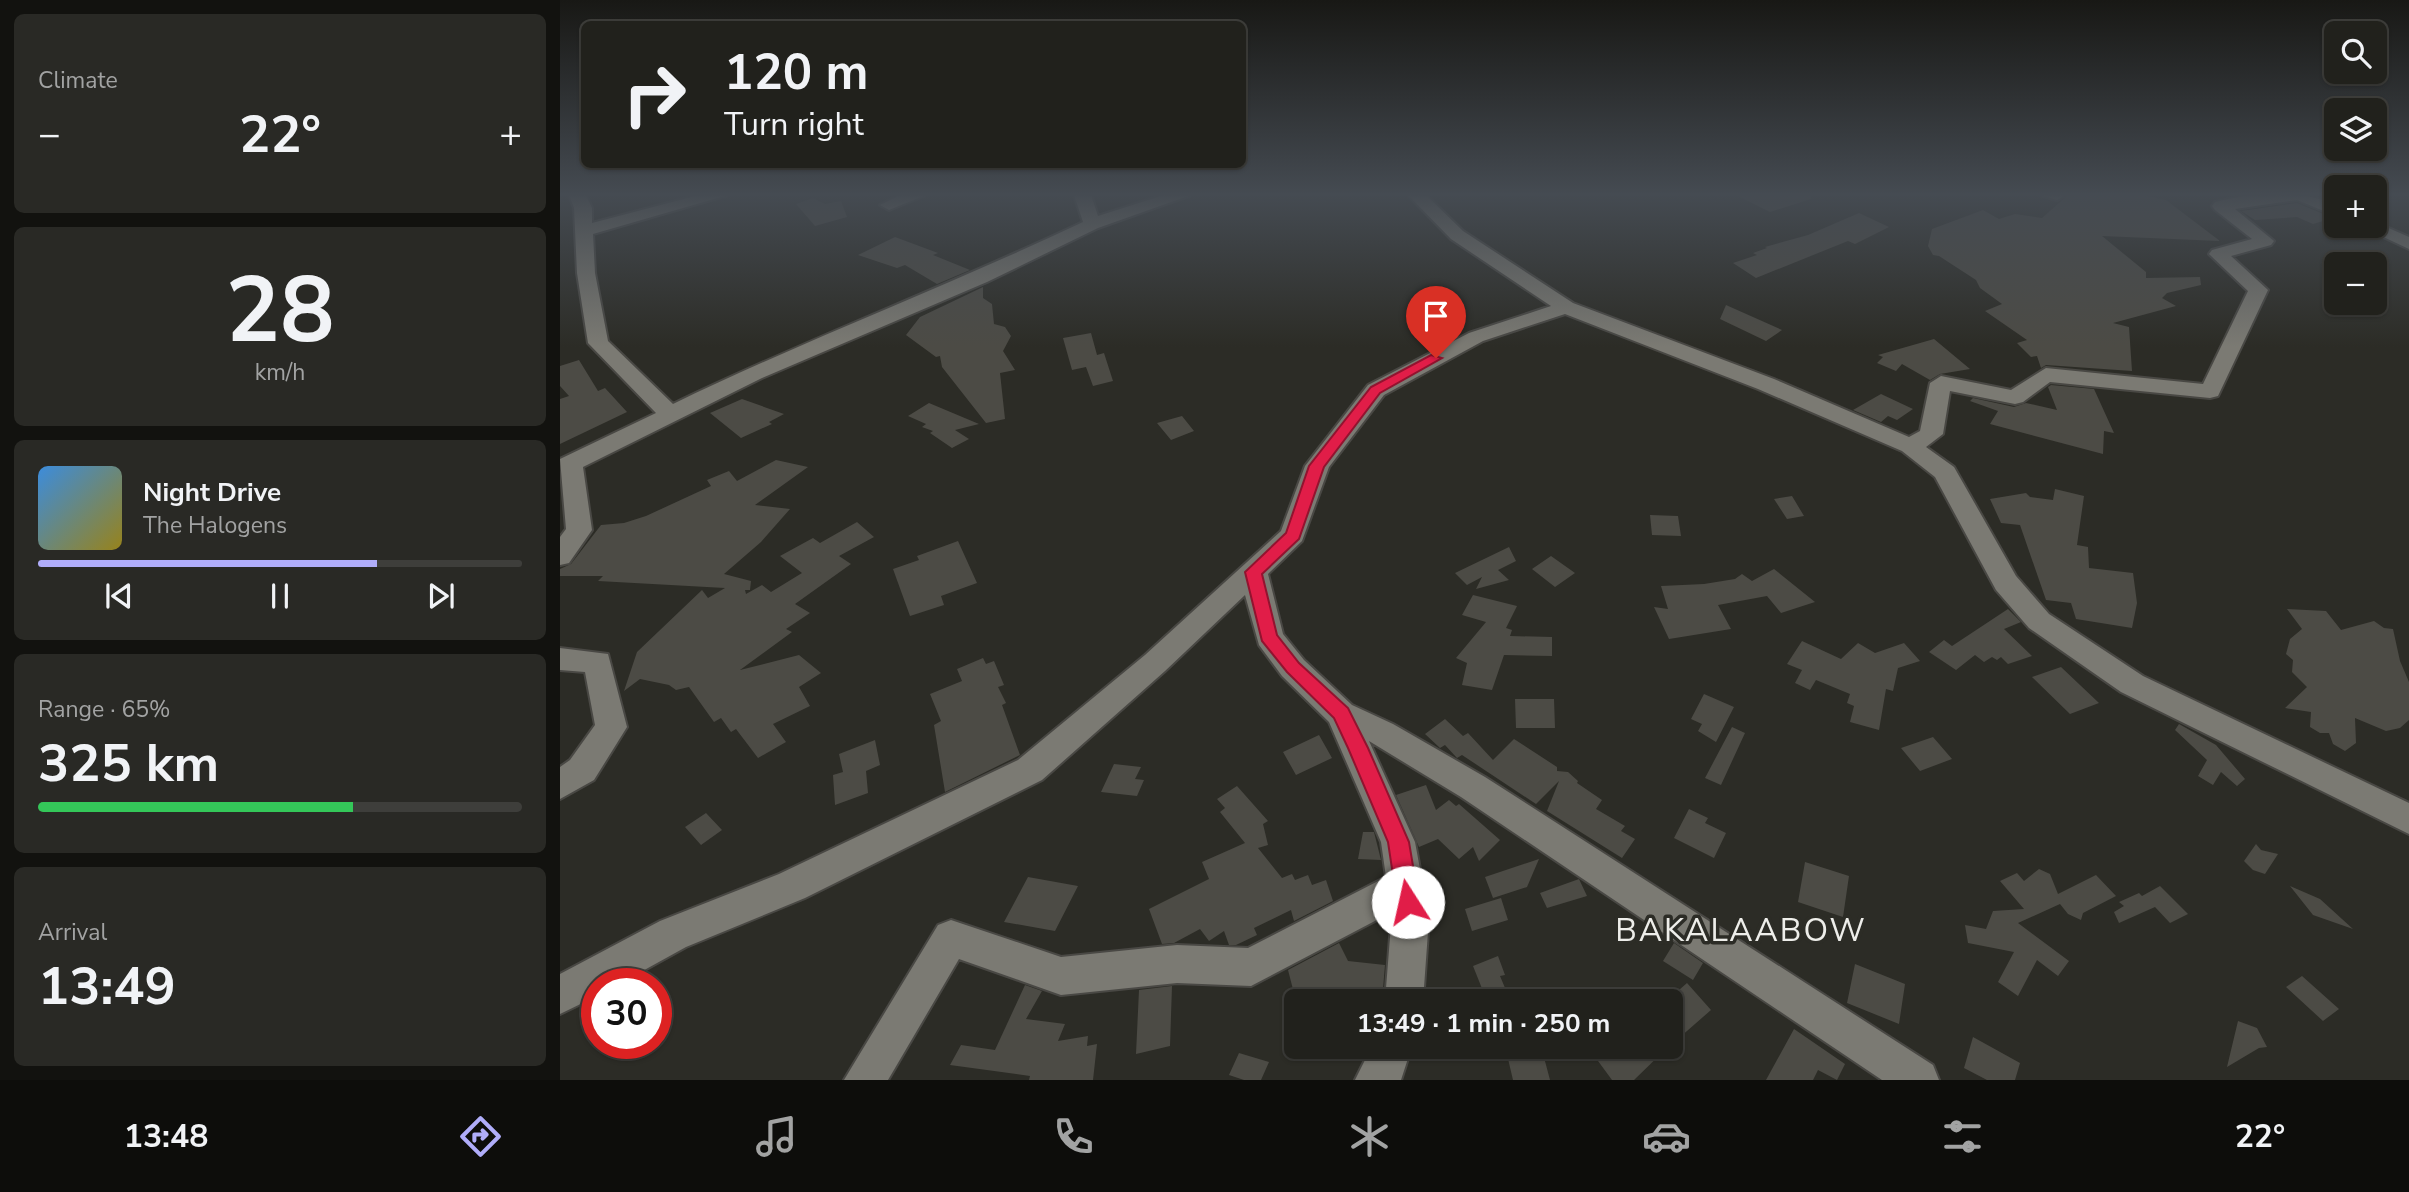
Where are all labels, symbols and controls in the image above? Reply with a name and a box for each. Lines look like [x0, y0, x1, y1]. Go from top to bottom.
map controls [2324, 21, 2387, 315]
button: search [2324, 21, 2387, 84]
text: 120 m [724, 39, 868, 106]
icon: right [609, 49, 700, 140]
text: Climate [38, 65, 118, 96]
button: layers [2324, 98, 2387, 161]
text: 22° [239, 99, 321, 170]
text: Turn right [724, 103, 864, 146]
text: − [38, 109, 61, 160]
text: + [499, 109, 522, 160]
button: + [2324, 175, 2387, 238]
text: 28 [225, 249, 335, 373]
button: − [2324, 252, 2387, 315]
pin [1406, 286, 1466, 358]
icon: arrive [1417, 297, 1455, 335]
text: km/h [255, 357, 305, 388]
text: Night Drive [143, 475, 281, 510]
text: The Halogens [143, 510, 287, 541]
icon: previous [100, 577, 138, 615]
icon: pause [261, 577, 299, 615]
icon: next [422, 577, 460, 615]
text: Range · 65% [38, 694, 170, 725]
text: 325 km [38, 728, 219, 799]
position arrow [1371, 865, 1445, 939]
district label: BAKALAABOW [1615, 909, 1867, 952]
text: Arrival [38, 917, 107, 948]
text: 13:49 [38, 951, 176, 1022]
speed limit sign: 30 [581, 968, 672, 1059]
text: 13:49 · 1 min · 250 m [1357, 1006, 1610, 1041]
icon: directions [456, 1112, 505, 1161]
icon: music [752, 1112, 801, 1161]
icon: phone [1049, 1112, 1098, 1161]
icon: climate [1345, 1112, 1394, 1161]
icon: car [1642, 1112, 1691, 1161]
icon: filters [1938, 1112, 1987, 1161]
text: 13:48 [124, 1115, 208, 1158]
text: 22° [2235, 1115, 2285, 1158]

